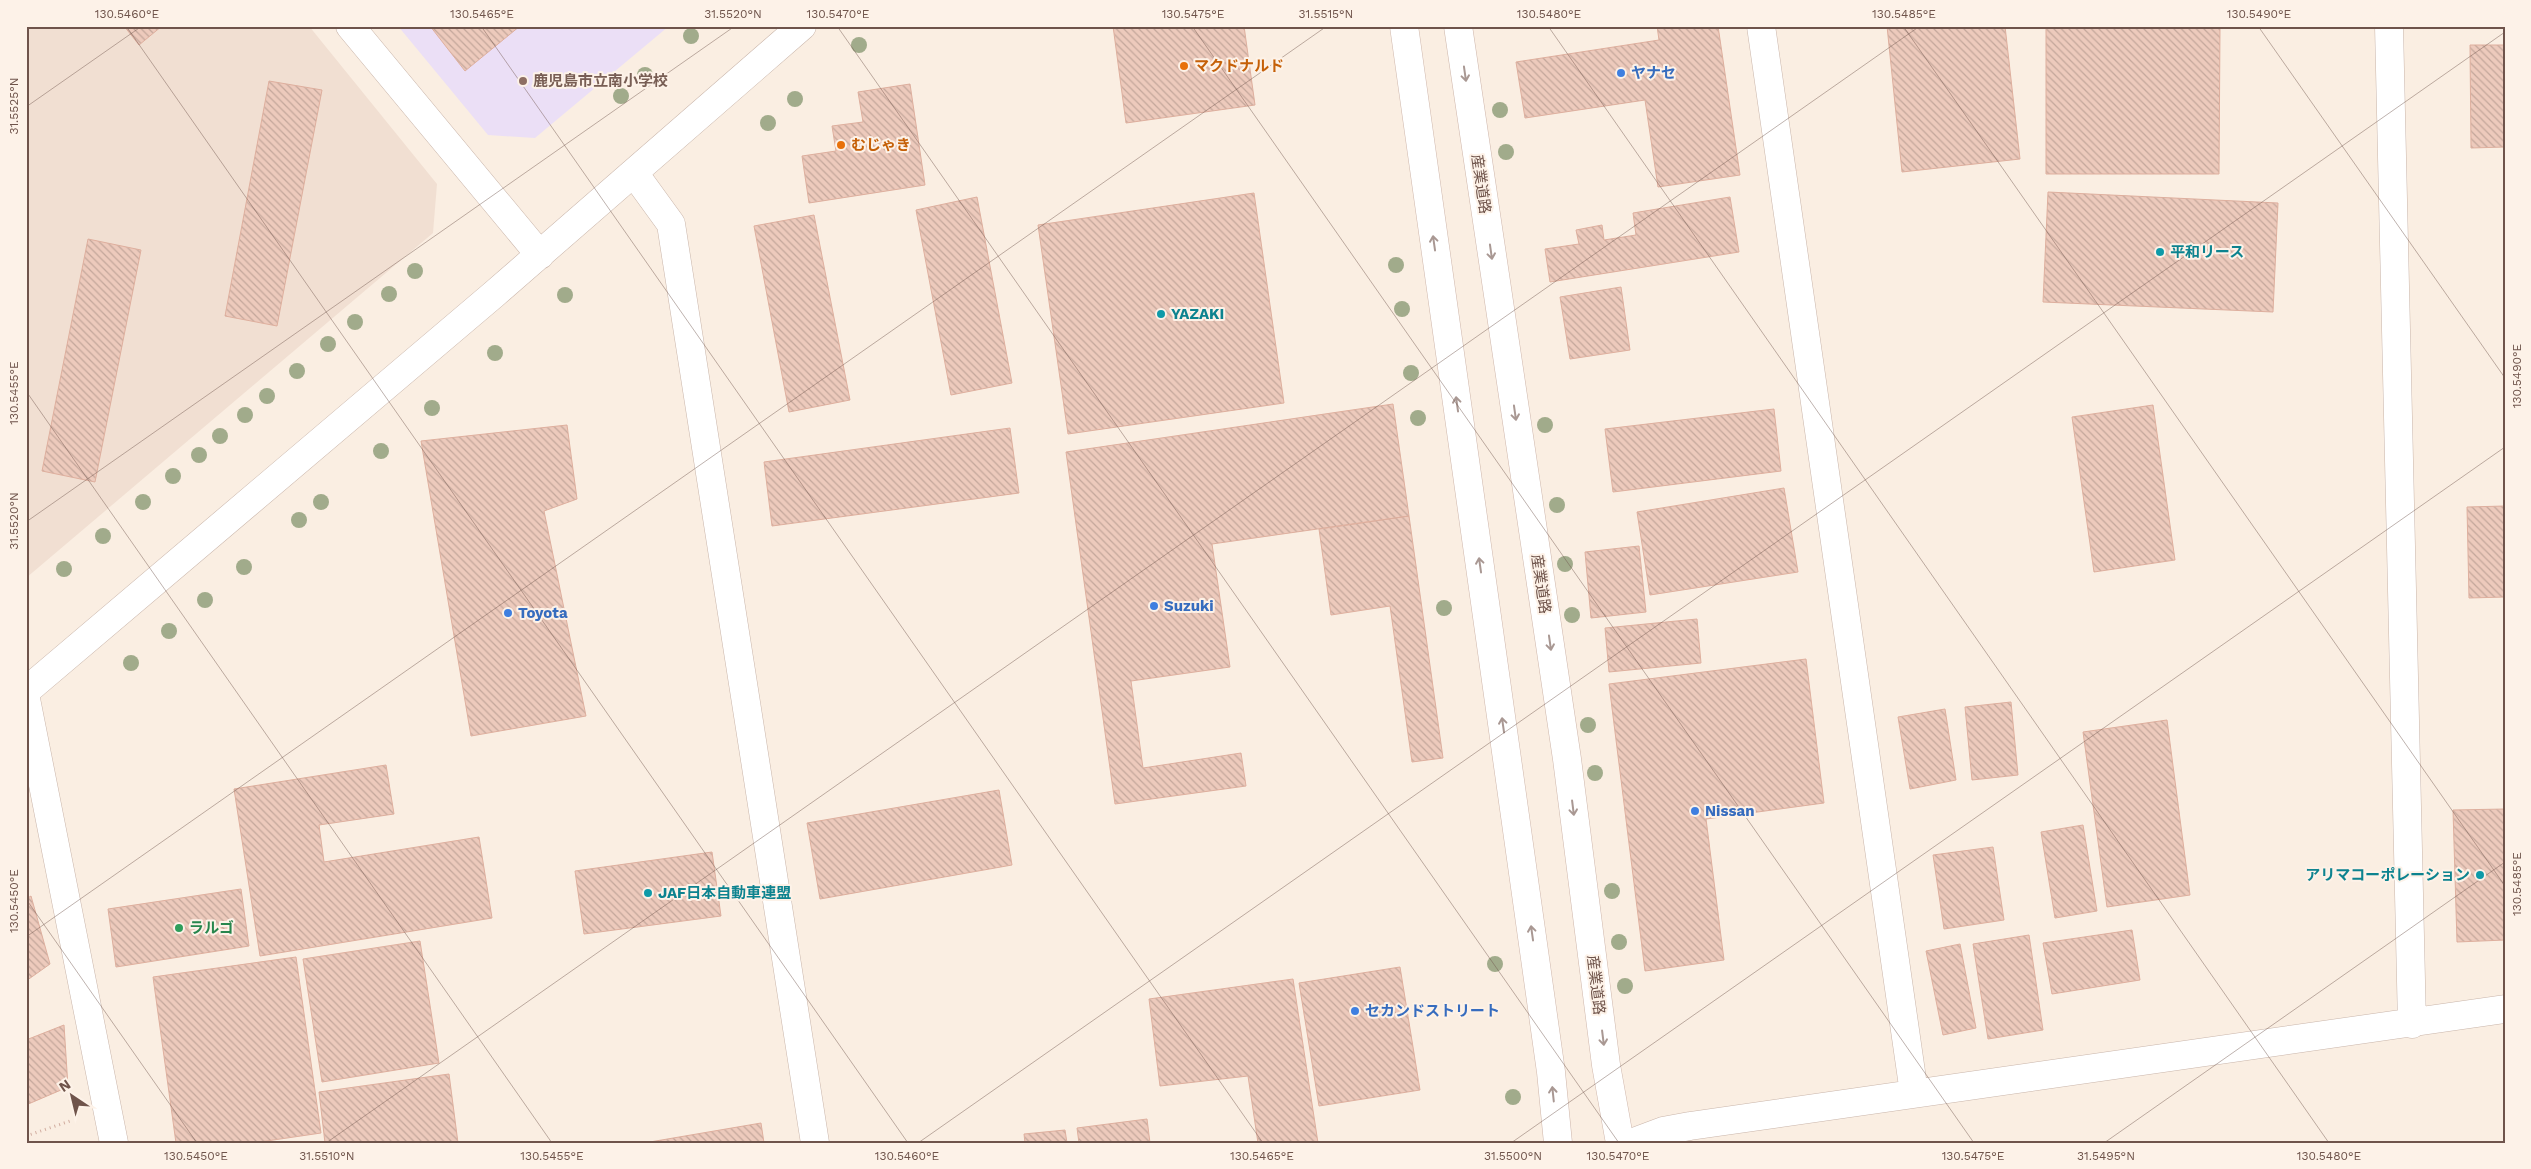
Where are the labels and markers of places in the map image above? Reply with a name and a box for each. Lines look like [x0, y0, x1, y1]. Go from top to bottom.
place label: マクドナルド [1194, 57, 1284, 75]
marker: マクドナルド [1178, 60, 1190, 72]
place label: ヤナセ [1631, 64, 1676, 82]
marker: ヤナセ [1615, 67, 1627, 79]
place label: 鹿児島市立南小学校 [533, 72, 668, 90]
marker: 鹿児島市立南小学校 [517, 75, 529, 87]
place label: むじゃき [851, 136, 911, 154]
marker: むじゃき [835, 139, 847, 151]
place label: 平和リース [2170, 243, 2244, 261]
marker: 平和リース [2154, 246, 2166, 258]
place label: YAZAKI [1171, 305, 1224, 323]
marker: YAZAKI [1155, 308, 1167, 320]
place label: Suzuki [1164, 597, 1214, 615]
marker: Suzuki [1148, 600, 1160, 612]
place label: Toyota [518, 604, 568, 622]
marker: Toyota [502, 607, 514, 619]
place label: Nissan [1705, 802, 1754, 820]
marker: Nissan [1689, 805, 1701, 817]
place label: アリマコーポレーション [2305, 866, 2470, 884]
marker: アリマコーポレーション [2474, 869, 2486, 881]
place label: JAF日本自動車連盟 [658, 884, 791, 902]
marker: JAF日本自動車連盟 [642, 887, 654, 899]
place label: ラルゴ [189, 919, 234, 937]
marker: ラルゴ [173, 922, 185, 934]
place label: セカンドストリート [1365, 1002, 1500, 1020]
marker: セカンドストリート [1349, 1005, 1361, 1017]

